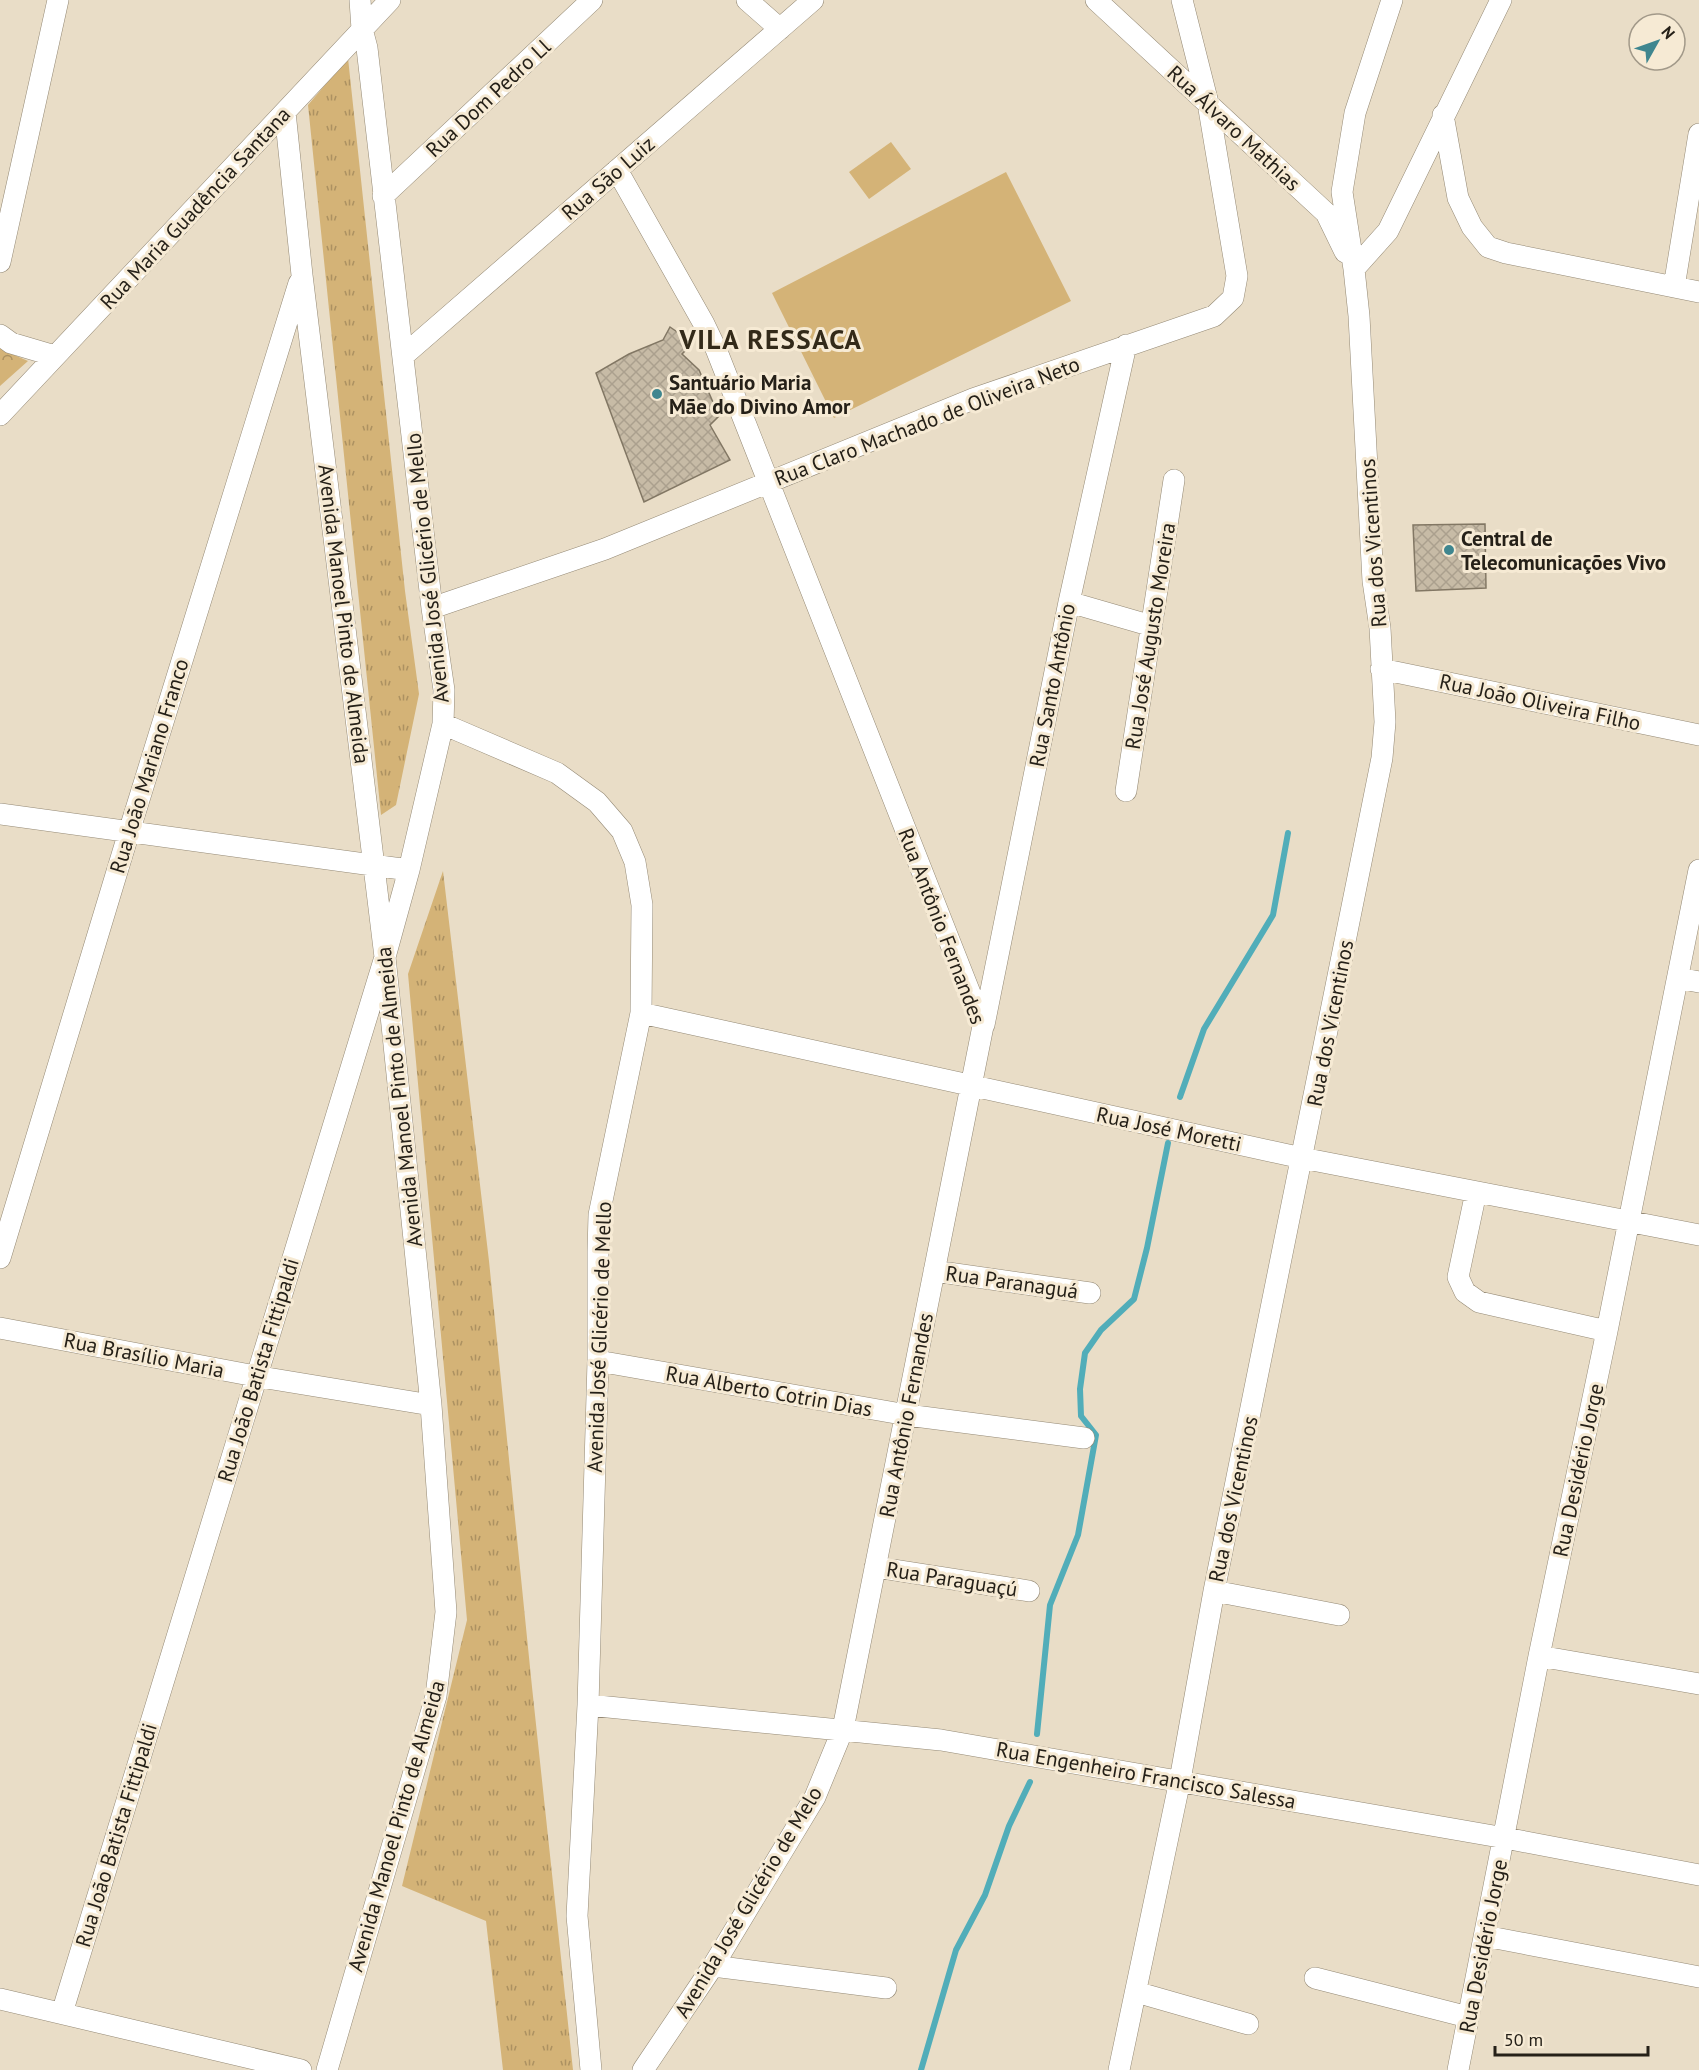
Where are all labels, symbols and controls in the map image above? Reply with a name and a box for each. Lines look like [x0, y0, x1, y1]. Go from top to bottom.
north arrow [1627, 12, 1687, 72]
text: N [1657, 22, 1680, 43]
street label: Rua Dom Pedro Ll [420, 33, 556, 163]
street label: Rua Álvaro Mathias [1162, 59, 1306, 197]
street label: Rua Maria Guadência Santana [94, 101, 296, 315]
street label: Rua São Luiz [556, 130, 660, 226]
district label: VILA RESSACA [679, 322, 862, 356]
street label: Rua Claro Machado de Oliveira Neto [771, 350, 1083, 492]
place label: Santuário Maria Mãe do Divino Amor [669, 369, 851, 420]
marker: Santuário Maria Mãe do Divino Amor [650, 387, 664, 401]
street label: Avenida José Glicério de Mello [399, 432, 455, 704]
street label: Rua dos Vicentinos [1354, 458, 1392, 628]
street label: Avenida Manoel Pinto de Almeida [312, 463, 376, 765]
street label: Rua José Augusto Moreira [1119, 521, 1181, 751]
place label: Central de Telecomunicações Vivo [1461, 525, 1666, 576]
marker: Central de Telecomunicações Vivo [1442, 543, 1456, 557]
street label: Rua Santo Antônio [1023, 601, 1081, 769]
street label: Rua João Mariano Franco [103, 655, 195, 877]
street label: Rua João Oliveira Filho [1437, 667, 1643, 737]
street label: Rua Antônio Fernandes [892, 824, 992, 1028]
street label: Rua dos Vicentinos [1301, 937, 1359, 1109]
street label: Avenida Manoel Pinto de Almeida [370, 946, 428, 1248]
street label: Rua José Moretti [1094, 1100, 1244, 1158]
street label: Avenida José Glicério de Mello [581, 1201, 617, 1473]
street label: Rua João Batista Fittipaldi [211, 1255, 305, 1485]
street label: Rua Paranaguá [944, 1259, 1080, 1305]
street label: Rua Antônio Fernandes [873, 1310, 939, 1520]
street label: Rua Brasílio Maria [62, 1326, 226, 1384]
street label: Rua Alberto Cotrin Dias [664, 1360, 874, 1422]
street label: Rua Desidério Jorge [1546, 1381, 1610, 1559]
street label: Rua dos Vicentinos [1202, 1414, 1264, 1584]
street label: Rua Paraguaçú [885, 1555, 1019, 1603]
street label: Avenida Manoel Pinto de Almeida [341, 1677, 451, 1975]
street label: Rua João Batista Fittipaldi [69, 1720, 163, 1950]
street label: Rua Engenheiro Francisco Salessa [994, 1735, 1298, 1815]
street label: Avenida José Glicério de Melo [668, 1781, 828, 2023]
street label: Rua Desidério Jorge [1453, 1857, 1513, 2035]
scale bar [1495, 2019, 1648, 2057]
text: 50 m [1504, 2028, 1543, 2051]

